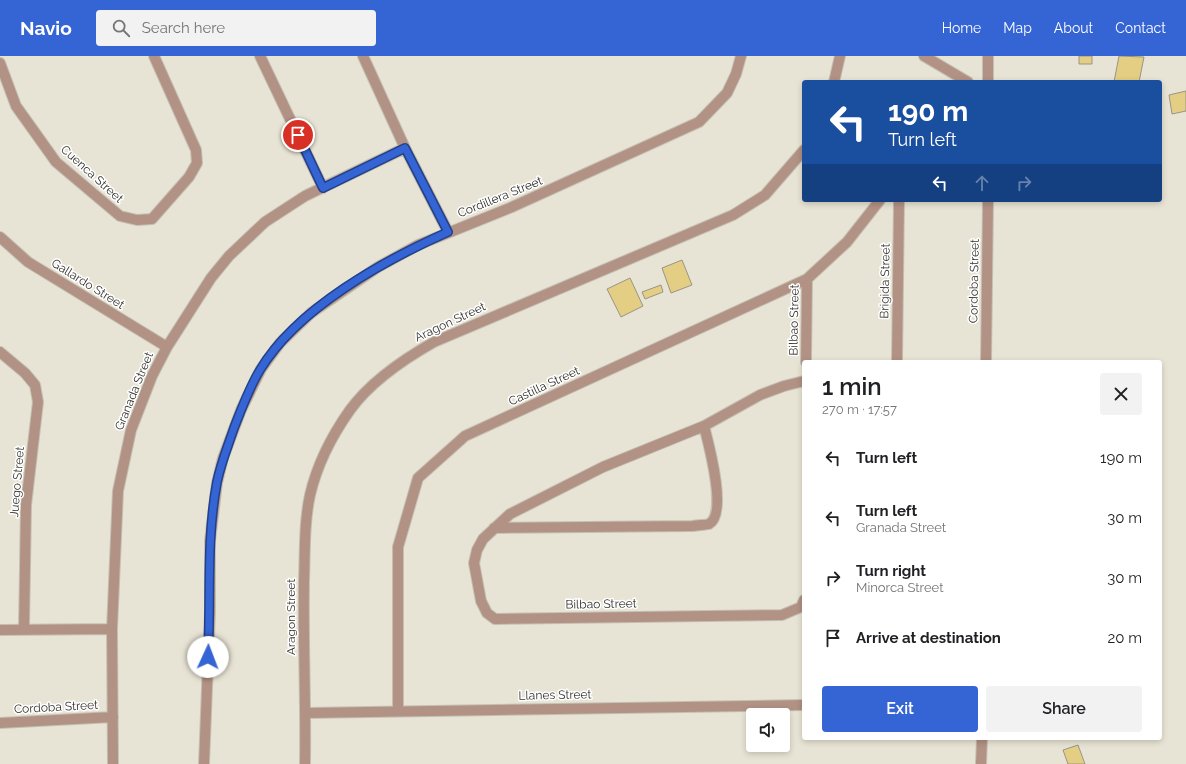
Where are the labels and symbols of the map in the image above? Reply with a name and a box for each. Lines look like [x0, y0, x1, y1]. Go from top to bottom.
pin [281, 118, 315, 152]
street label: Cuenca Street [58, 142, 126, 206]
street label: Cordillera Street [456, 174, 544, 220]
street label: Cordoba Street [966, 239, 982, 323]
street label: Brigida Street [877, 243, 893, 319]
street label: Gallardo Street [49, 256, 127, 312]
street label: Bilbao Street [786, 284, 802, 356]
street label: Aragon Street [412, 299, 488, 345]
street label: Granada Street [112, 350, 156, 432]
street label: Castilla Street [506, 363, 582, 409]
street label: Juego Street [7, 446, 27, 518]
street label: Aragon Street [284, 579, 298, 655]
street label: Bilbao Street [565, 596, 637, 612]
position arrow [187, 636, 229, 678]
street label: Llanes Street [518, 687, 592, 703]
street label: Cordoba Street [14, 698, 98, 716]

